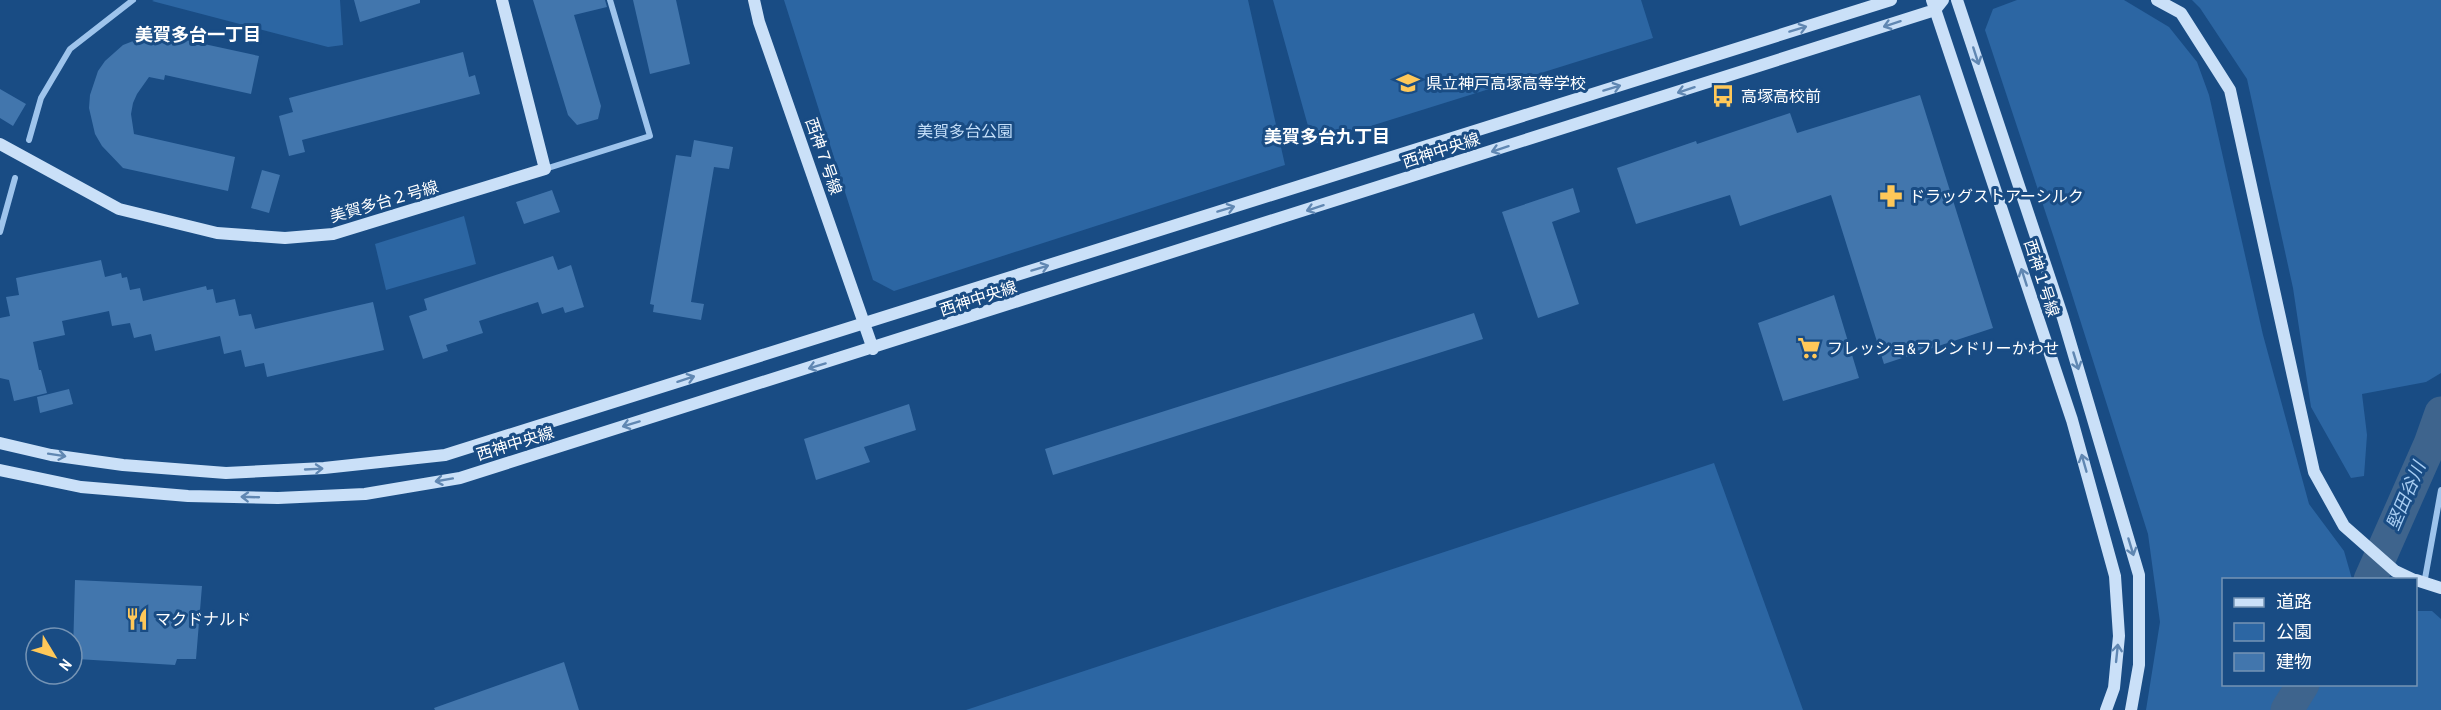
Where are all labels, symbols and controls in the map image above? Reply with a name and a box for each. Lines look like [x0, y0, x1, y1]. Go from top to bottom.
one-way arrow [1883, 19, 1902, 30]
district label: 美賀多台一丁目 [135, 22, 261, 47]
one-way arrow [1788, 23, 1807, 34]
one-way arrow [1971, 46, 1982, 64]
school or university icon: 県立神戸高塚高等学校 [1395, 70, 1421, 96]
place label: 県立神戸高塚高等学校 [1426, 72, 1586, 94]
one-way arrow [1602, 82, 1621, 93]
bus stop icon: 高塚高校前 [1710, 83, 1736, 109]
one-way arrow [1677, 85, 1696, 96]
place label: 高塚高校前 [1741, 85, 1821, 107]
street label: 西神７号線 [801, 115, 847, 197]
park label: 美賀多台公園 [917, 120, 1013, 142]
district label: 美賀多台九丁目 [1264, 124, 1390, 149]
street label: 西神中央線 [1400, 127, 1482, 173]
one-way arrow [1491, 144, 1510, 155]
street label: 美賀多台２号線 [327, 175, 441, 227]
pharmacy icon: ドラッグストアーシルク [1878, 183, 1904, 209]
place label: ドラッグストアーシルク [1909, 185, 2084, 207]
one-way arrow [1216, 203, 1235, 214]
one-way arrow [1306, 203, 1325, 214]
street label: 西神１号線 [2019, 237, 2065, 319]
one-way arrow [1030, 262, 1049, 273]
one-way arrow [2018, 268, 2029, 287]
street label: 西神中央線 [937, 275, 1019, 321]
supermarket icon: フレッショ&フレンドリーかわせ [1796, 335, 1822, 361]
place label: フレッショ&フレンドリーかわせ [1827, 337, 2060, 359]
one-way arrow [2071, 351, 2082, 370]
one-way arrow [808, 361, 827, 372]
one-way arrow [676, 373, 695, 384]
one-way arrow [622, 419, 641, 430]
street label: 西神中央線 [474, 421, 556, 465]
one-way arrow [47, 450, 67, 461]
one-way arrow [2078, 453, 2089, 472]
water label: 堅田谷川 [2380, 456, 2432, 534]
one-way arrow [304, 463, 324, 474]
one-way arrow [435, 475, 454, 486]
one-way arrow [241, 492, 261, 503]
one-way arrow [2126, 538, 2137, 557]
legend [2222, 578, 2417, 686]
text: 道路 [2276, 589, 2312, 614]
restaurant icon: マクドナルド [124, 606, 150, 632]
place label: マクドナルド [155, 608, 251, 630]
text: 公園 [2276, 619, 2312, 644]
north arrow [24, 626, 84, 686]
one-way arrow [2112, 644, 2123, 663]
text: 建物 [2276, 649, 2312, 674]
text: N [54, 655, 77, 676]

